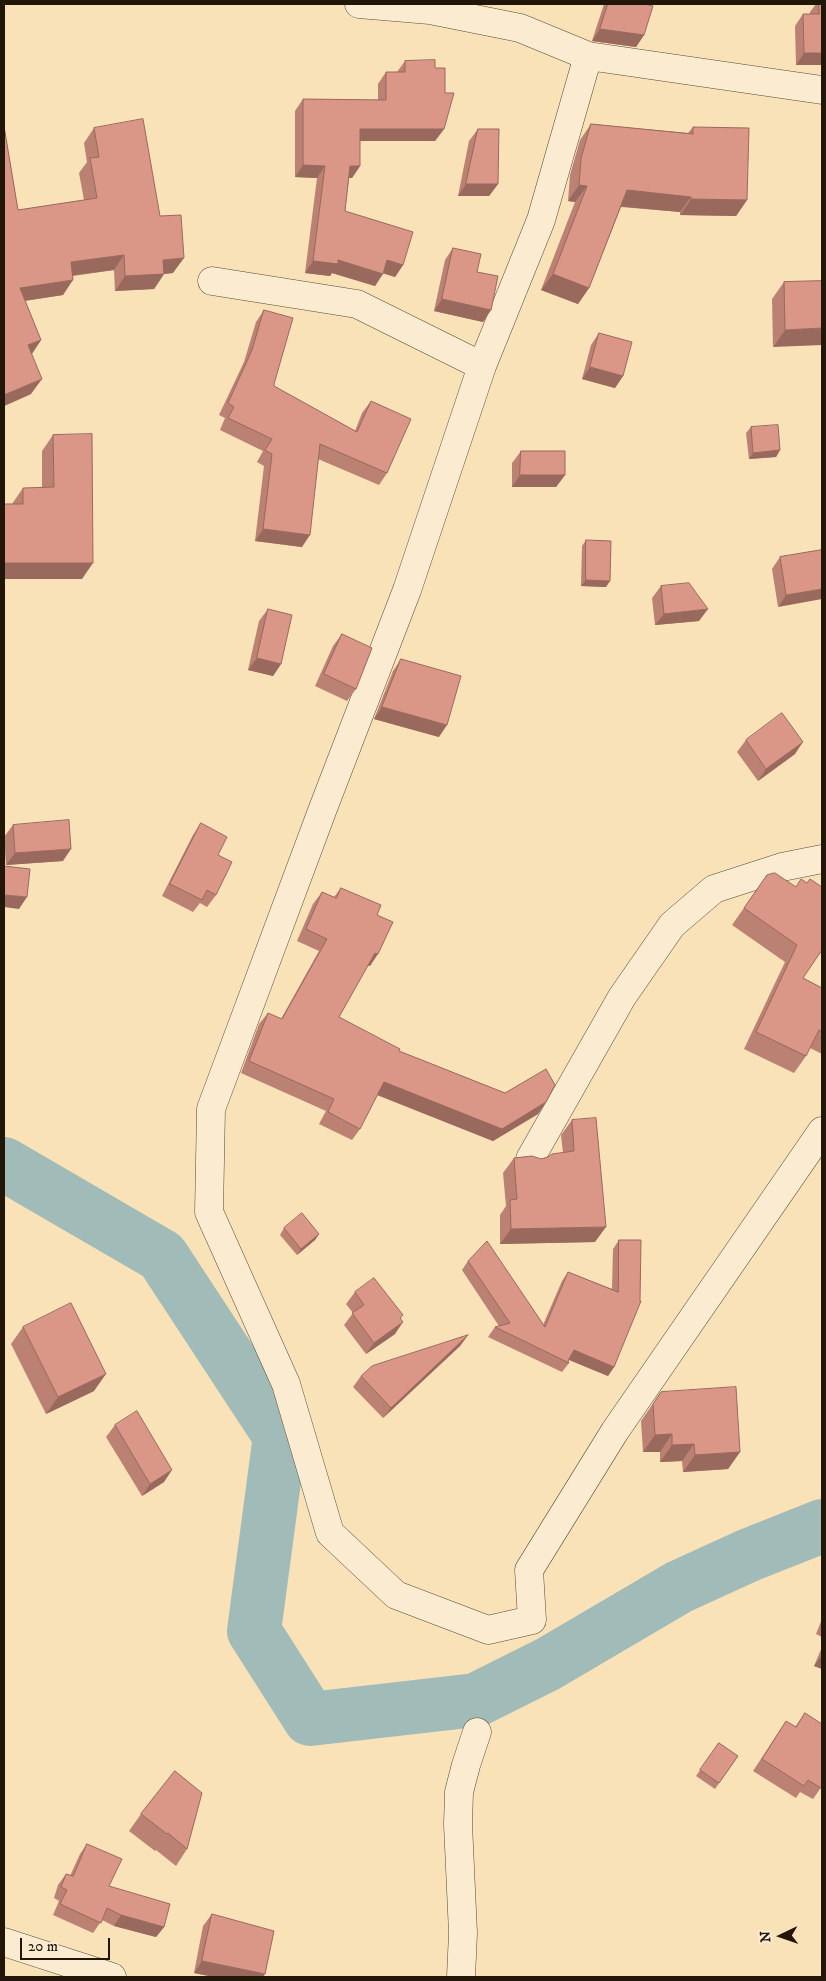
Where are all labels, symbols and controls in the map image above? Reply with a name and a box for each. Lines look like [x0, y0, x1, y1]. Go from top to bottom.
north arrow [756, 1911, 806, 1961]
scale bar [22, 1928, 112, 1960]
text: N [757, 1931, 775, 1943]
text: 20 m [28, 1937, 58, 1956]

